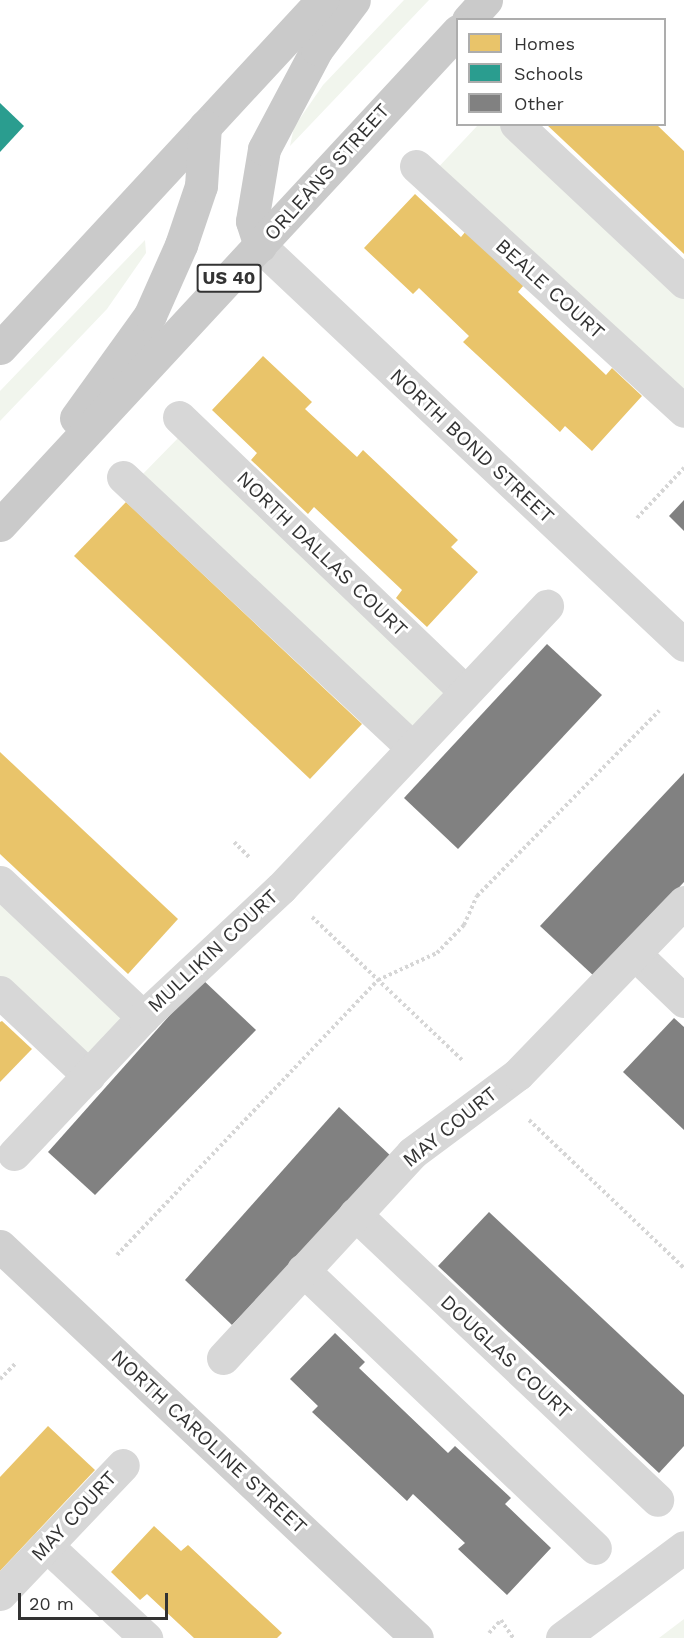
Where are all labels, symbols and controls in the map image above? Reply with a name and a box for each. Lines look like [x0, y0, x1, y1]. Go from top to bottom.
legend [456, 18, 666, 126]
text: Homes [514, 33, 575, 54]
text: Schools [514, 63, 583, 84]
text: Other [514, 93, 564, 114]
street label: ORLEANS STREET [259, 99, 395, 245]
street label: BEALE COURT [491, 234, 609, 344]
road number: US 40 [196, 263, 262, 293]
street label: NORTH BOND STREET [385, 364, 559, 528]
street label: NORTH DALLAS COURT [232, 466, 412, 642]
street label: MULLIKIN COURT [143, 884, 283, 1018]
street label: MAY COURT [398, 1081, 502, 1173]
street label: DOUGLAS COURT [435, 1290, 577, 1424]
street label: NORTH CAROLINE STREET [106, 1345, 312, 1539]
street label: MAY COURT [26, 1466, 122, 1566]
scale bar [21, 1581, 171, 1619]
text: 20 m [29, 1593, 74, 1614]

